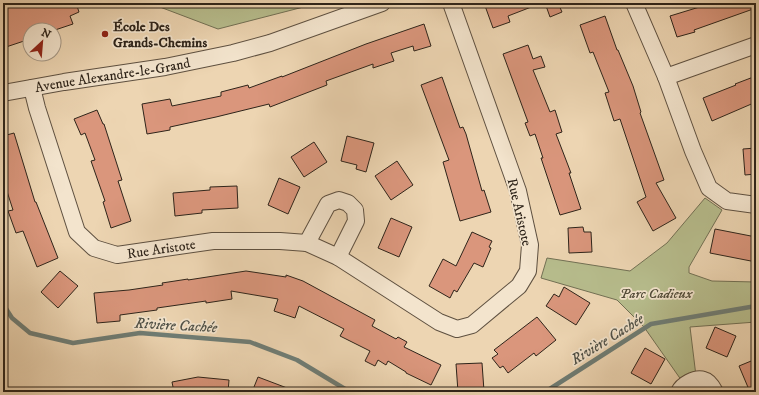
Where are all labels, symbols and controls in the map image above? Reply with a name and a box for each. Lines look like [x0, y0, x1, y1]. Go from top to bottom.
place label: École Des Grands-Chemins [113, 18, 207, 52]
north arrow [22, 22, 62, 62]
text: N [39, 26, 53, 42]
marker: École Des Grands-Chemins [100, 29, 110, 39]
street label: Avenue Alexandre-le-Grand [34, 54, 192, 97]
street label: Rue Aristote [503, 177, 536, 248]
street label: Rue Aristote [126, 236, 197, 263]
park label: Parc Cadieux [620, 285, 694, 303]
water label: Rivière Cachée [566, 309, 648, 370]
water label: Rivière Cachée [133, 314, 218, 337]

